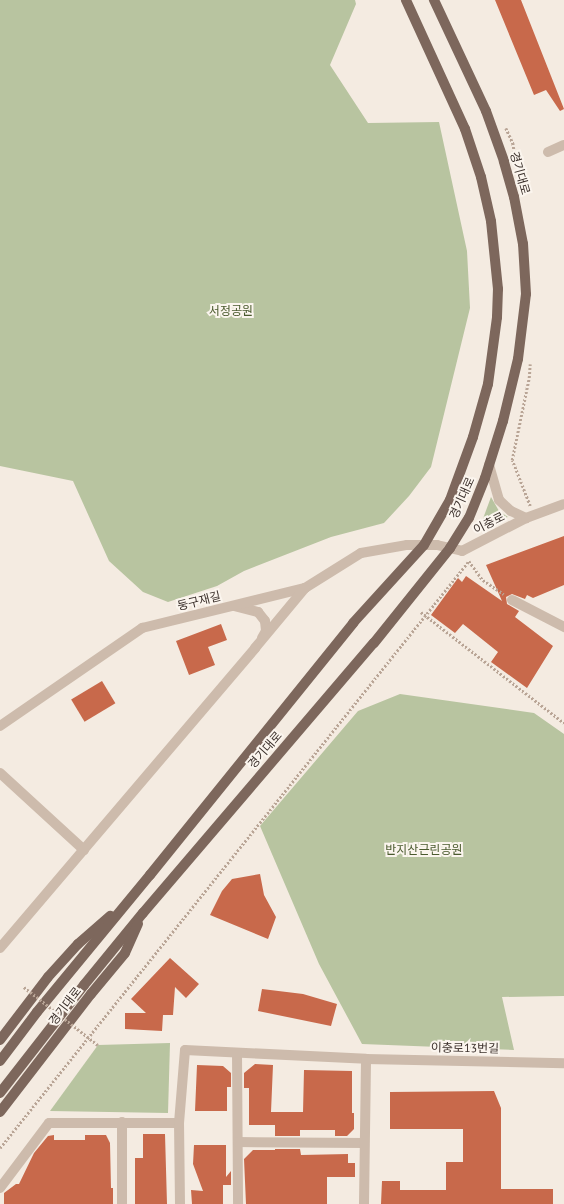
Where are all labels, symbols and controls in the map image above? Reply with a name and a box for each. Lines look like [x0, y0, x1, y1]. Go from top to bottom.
street label: 경기대로 [507, 150, 533, 196]
park label: 서정공원 [209, 304, 253, 318]
street label: 경기대로 [446, 475, 478, 521]
street label: 이충로 [471, 509, 507, 537]
street label: 둥구재길 [176, 589, 222, 613]
street label: 경기대로 [245, 729, 285, 771]
park label: 반지산근린공원 [385, 843, 463, 857]
street label: 경기대로 [46, 984, 84, 1028]
street label: 이충로13번길 [431, 1040, 499, 1056]

